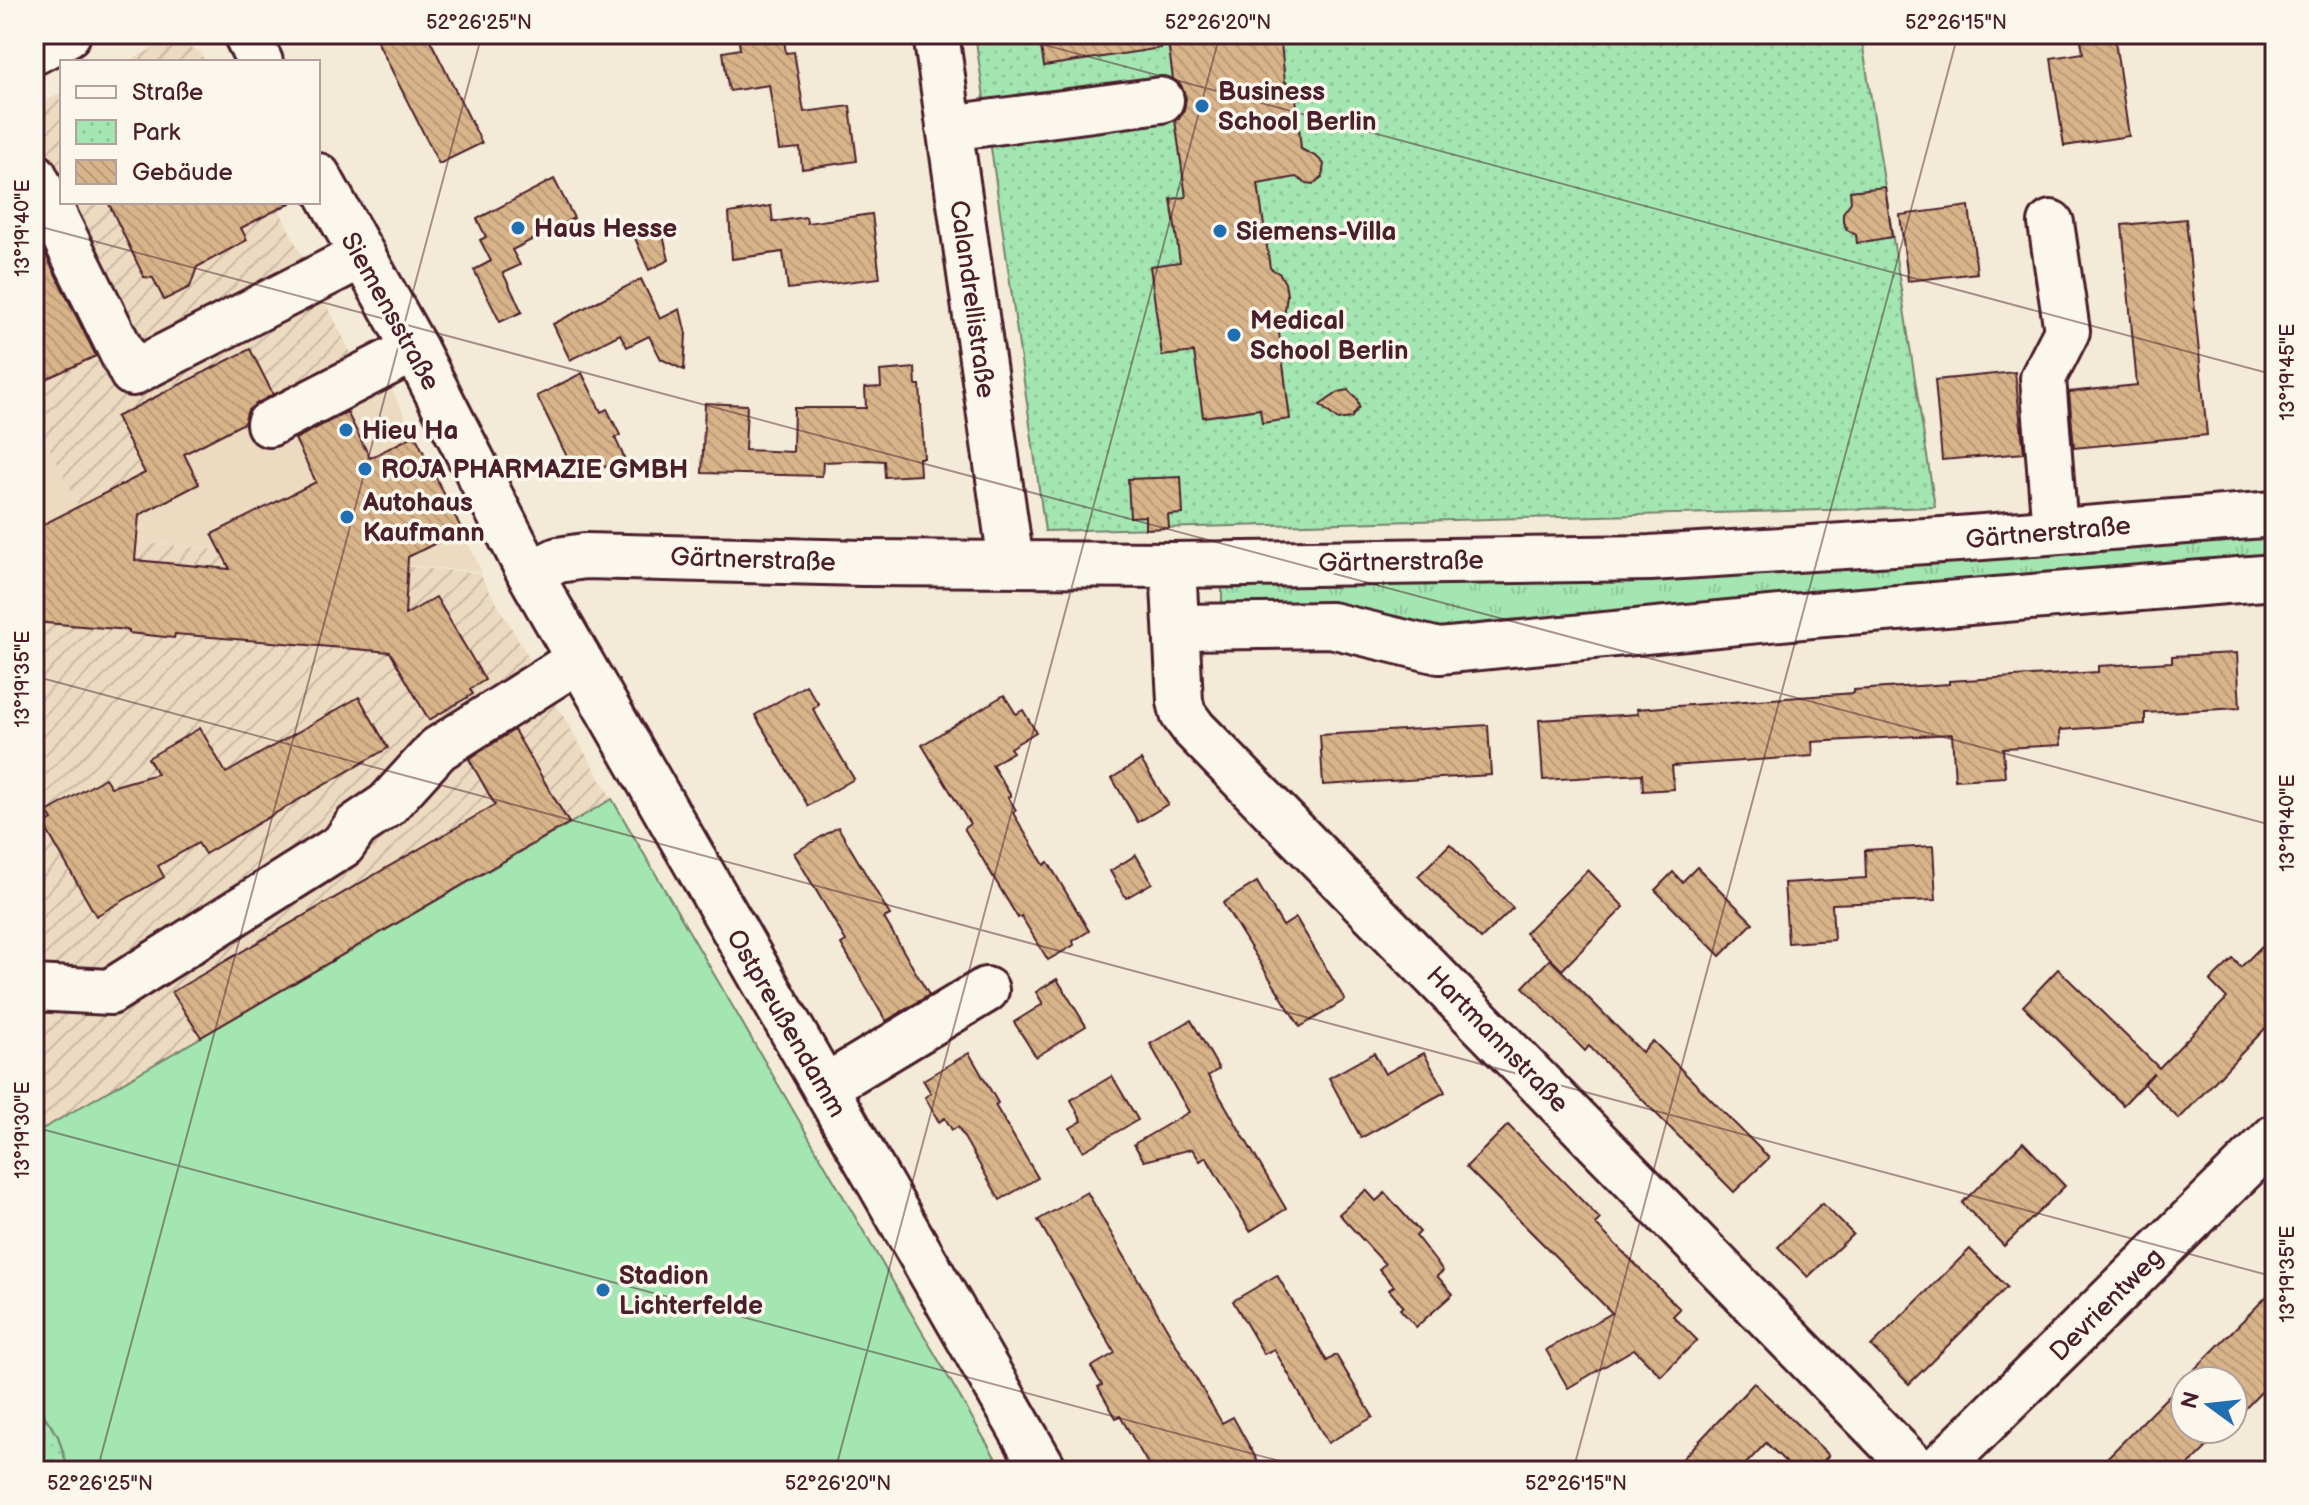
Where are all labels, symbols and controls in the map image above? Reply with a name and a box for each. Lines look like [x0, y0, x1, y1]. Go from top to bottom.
text: 52°26'25"N [426, 11, 532, 35]
text: 52°26'20"N [1165, 11, 1271, 35]
text: 52°26'15"N [1905, 11, 2007, 35]
legend [60, 60, 320, 204]
place label: Business School Berlin [1218, 77, 1376, 138]
text: Straße [132, 78, 203, 107]
marker: Business School Berlin [1193, 97, 1211, 115]
text: Park [132, 118, 180, 147]
text: Gebäude [132, 158, 233, 187]
text: 13°19'40"E [11, 179, 35, 277]
street label: Calandrellistraße [942, 198, 1001, 400]
place label: Haus Hesse [534, 214, 677, 245]
place label: Siemens-Villa [1236, 217, 1396, 248]
marker: Haus Hesse [509, 219, 527, 237]
marker: Siemens-Villa [1211, 222, 1229, 240]
street label: Siemensstraße [333, 227, 446, 396]
place label: Medical School Berlin [1250, 306, 1408, 367]
text: 13°19'45"E [2276, 324, 2300, 420]
marker: Medical School Berlin [1225, 326, 1243, 344]
place label: Hieu Ha [362, 416, 458, 447]
marker: Hieu Ha [337, 421, 355, 439]
place label: ROJA PHARMAZIE GMBH [381, 455, 688, 486]
marker: ROJA PHARMAZIE GMBH [356, 460, 374, 478]
place label: Autohaus Kaufmann [362, 488, 485, 549]
marker: Autohaus Kaufmann [338, 508, 356, 526]
street label: Gärtnerstraße [1964, 511, 2132, 556]
street label: Gärtnerstraße [670, 542, 836, 579]
street label: Gärtnerstraße [1318, 546, 1484, 579]
text: 13°19'35"E [11, 630, 35, 728]
text: 13°19'40"E [2276, 774, 2300, 872]
street label: Ostpreußendamm [719, 924, 852, 1123]
street label: Hartmannstraße [1419, 960, 1575, 1120]
text: 13°19'30"E [11, 1081, 35, 1179]
text: 13°19'35"E [2276, 1225, 2300, 1323]
street label: Devrientweg [2044, 1242, 2170, 1368]
place label: Stadion Lichterfelde [619, 1261, 763, 1322]
marker: Stadion Lichterfelde [594, 1281, 612, 1299]
north arrow [2169, 1365, 2249, 1445]
text: N [2176, 1389, 2206, 1412]
text: 52°26'25"N [47, 1472, 153, 1496]
text: 52°26'20"N [785, 1472, 891, 1496]
text: 52°26'15"N [1525, 1472, 1627, 1496]

